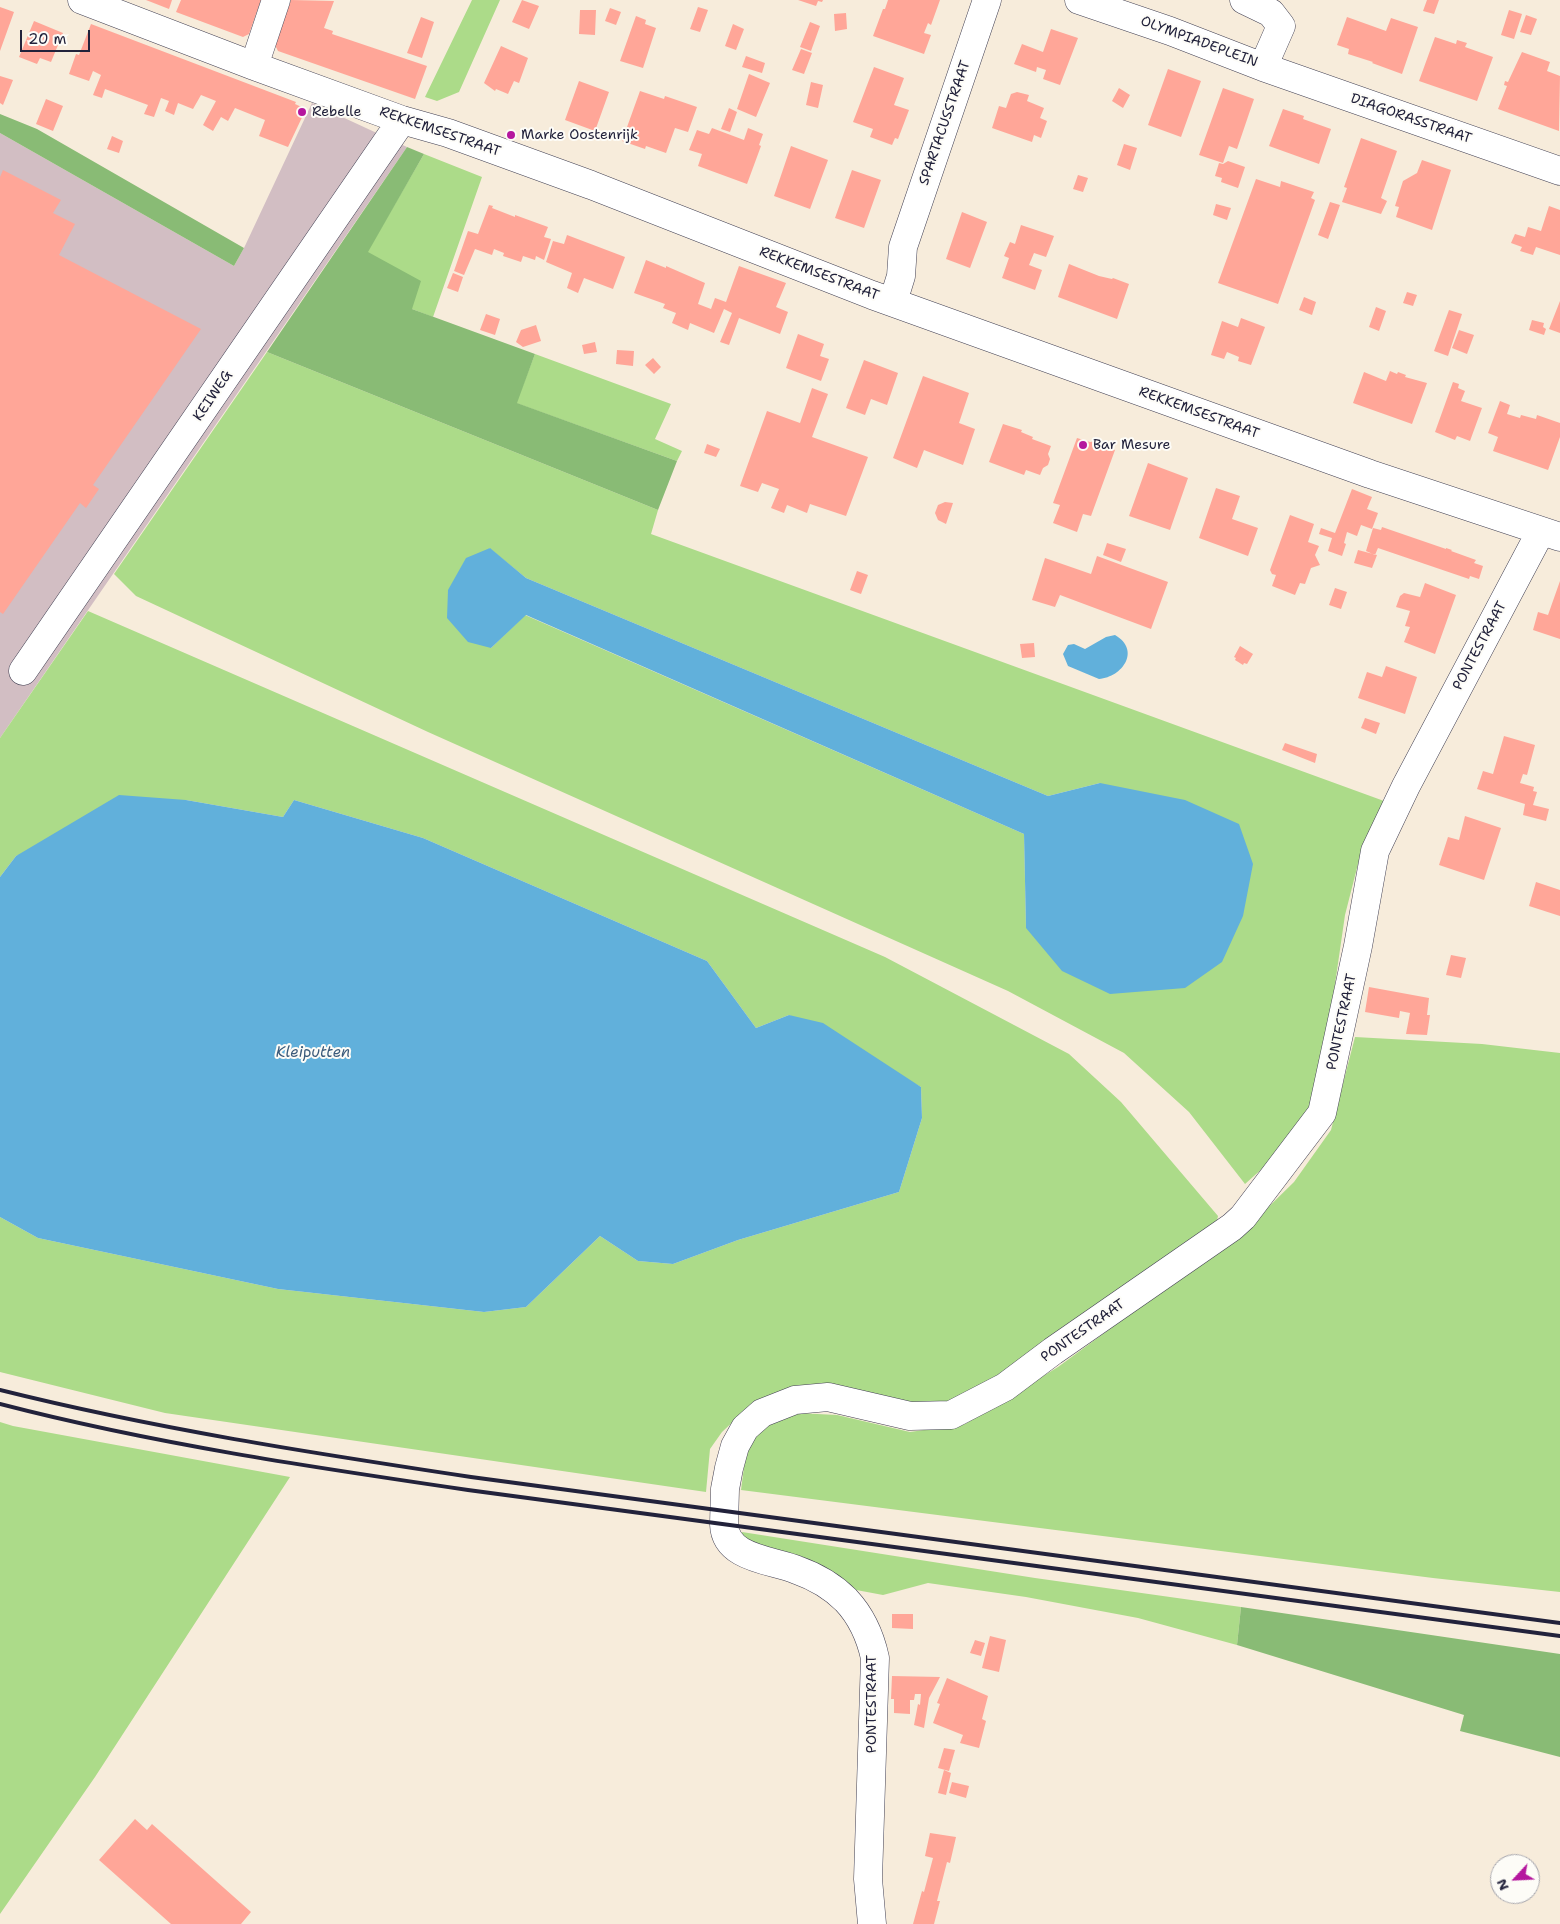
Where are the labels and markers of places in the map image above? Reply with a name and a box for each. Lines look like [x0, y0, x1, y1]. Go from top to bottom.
place label: Rebelle [312, 104, 361, 120]
marker: Rebelle [296, 106, 308, 118]
place label: Marke Oostenrijk [521, 127, 638, 143]
marker: Marke Oostenrijk [505, 129, 517, 141]
place label: Bar Mesure [1093, 437, 1170, 453]
marker: Bar Mesure [1077, 439, 1089, 451]

